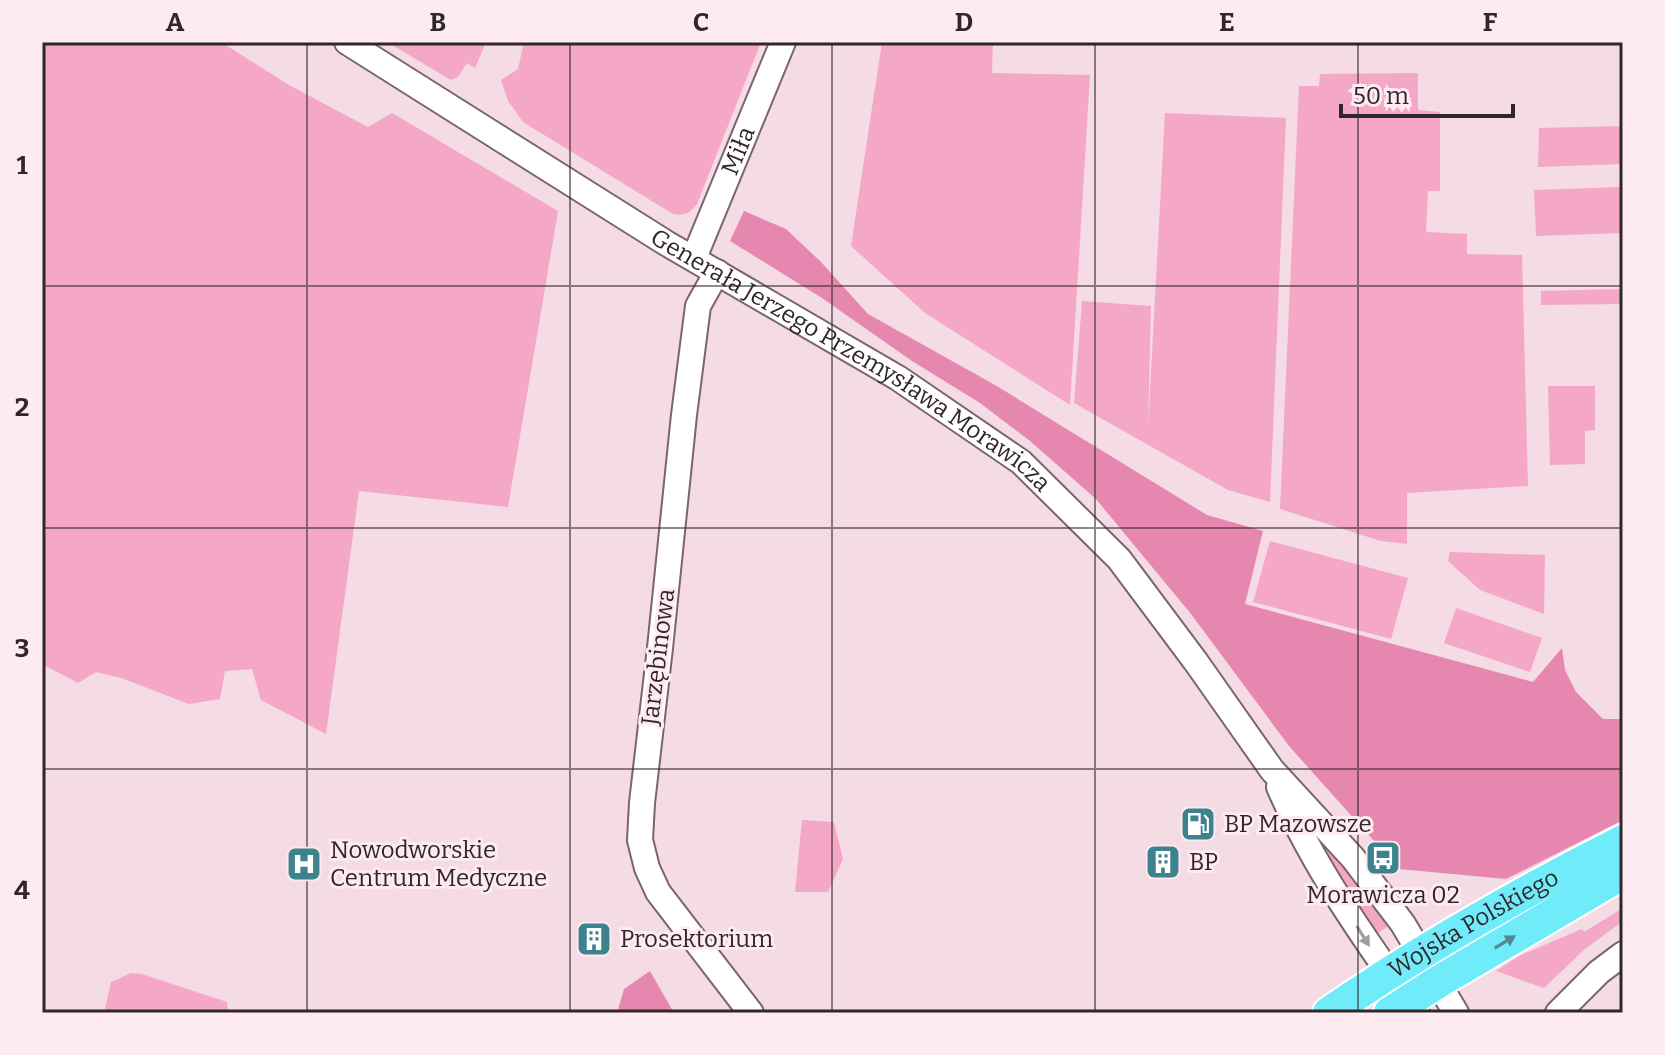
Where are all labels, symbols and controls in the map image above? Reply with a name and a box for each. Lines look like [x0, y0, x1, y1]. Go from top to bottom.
text: A [166, 7, 185, 38]
text: B [430, 7, 446, 38]
text: C [693, 7, 709, 38]
text: D [955, 7, 973, 38]
text: E [1219, 7, 1235, 38]
text: F [1483, 7, 1498, 38]
scale bar [1341, 68, 1513, 118]
text: 50 m [1353, 82, 1409, 110]
street label: Miła [716, 122, 761, 179]
text: 1 [16, 150, 28, 181]
street label: Generała Jerzego Przemysława Morawicza [645, 223, 1056, 497]
text: 2 [15, 392, 29, 423]
street label: Jarzębinowa [636, 587, 680, 728]
text: 3 [15, 633, 29, 664]
fuel station icon: BP Mazowsze [1179, 805, 1217, 843]
place label: BP Mazowsze [1224, 810, 1372, 838]
place label: Nowodworskie Centrum Medyczne [330, 836, 547, 892]
bus stop icon: Morawicza 02 [1364, 839, 1402, 877]
building icon: BP [1144, 843, 1182, 881]
hospital icon: Nowodworskie Centrum Medyczne [285, 845, 323, 883]
place label: BP [1189, 848, 1218, 876]
street label: Wojska Polskiego [1383, 863, 1563, 984]
text: 4 [14, 875, 30, 906]
place label: Morawicza 02 [1306, 881, 1460, 909]
building icon: Prosektorium [575, 920, 613, 958]
place label: Prosektorium [620, 925, 773, 953]
one-way arrow [1355, 925, 1369, 947]
one-way arrow [1494, 935, 1516, 949]

